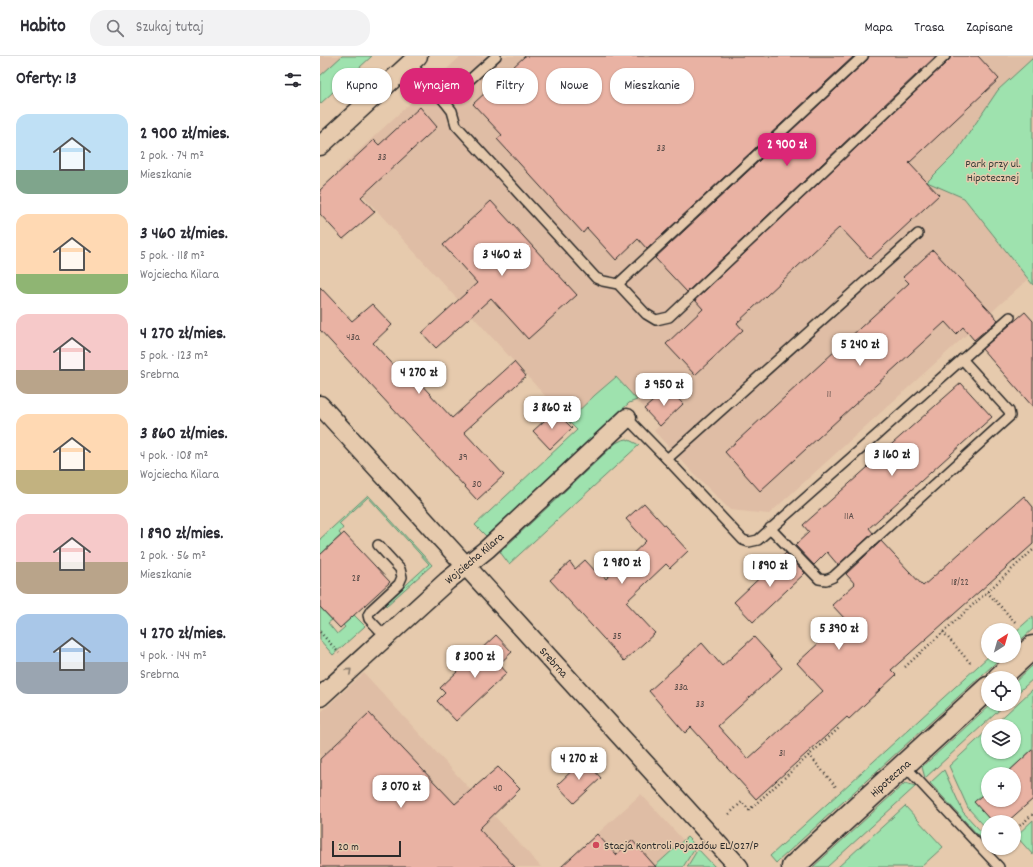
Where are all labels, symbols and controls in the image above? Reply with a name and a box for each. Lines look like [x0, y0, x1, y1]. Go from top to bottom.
search box [90, 10, 370, 46]
text: Habito [20, 14, 66, 41]
icon: search [104, 17, 126, 39]
text: Szukaj tutaj [136, 17, 204, 39]
text: Mapa [865, 18, 892, 38]
text: Trasa [914, 18, 944, 38]
text: Zapisane [966, 18, 1013, 38]
text: Oferty: 13 [16, 68, 77, 92]
chip: Kupno [332, 68, 392, 104]
chip: Wynajem [400, 68, 474, 104]
chip: Filtry [482, 68, 538, 104]
chip: Nowe [546, 68, 602, 104]
chip: Mieszkanie [610, 68, 694, 104]
icon: filters [282, 69, 304, 91]
text: 2 900 zł/mies. [140, 123, 229, 147]
icon: home [48, 130, 96, 178]
pin: 2 900 zł [746, 133, 828, 167]
text: 2 900 zł [767, 136, 807, 155]
house number: 33 [657, 142, 665, 156]
text: 2 pok. · 74 m² [140, 147, 204, 166]
house number: 33 [378, 151, 386, 165]
park label: Park przy ul. Hipotecznej [965, 156, 1021, 187]
text: Mieszkanie [140, 166, 192, 185]
text: 3 460 zł/mies. [140, 223, 228, 247]
icon: home [48, 230, 96, 278]
pin: 3 460 zł [461, 243, 543, 277]
text: 3 460 zł [483, 246, 521, 265]
text: 5 pok. · 118 m² [140, 247, 205, 266]
text: Wojciecha Kilara [140, 266, 219, 285]
text: 4 270 zł/mies. [140, 323, 226, 347]
icon: home [48, 330, 96, 378]
house number: 43a [346, 331, 360, 345]
pin: 5 240 zł [819, 333, 901, 367]
text: 5 240 zł [841, 336, 879, 355]
text: 5 pok. · 123 m² [140, 347, 208, 366]
pin: 4 270 zł [378, 361, 460, 395]
text: 4 270 zł [400, 364, 438, 383]
text: Srebrna [140, 366, 179, 385]
pin: 3 950 zł [623, 373, 705, 407]
text: 3 950 zł [644, 376, 684, 395]
house number: 11 [827, 388, 831, 402]
pin: 3 860 zł [511, 396, 593, 430]
text: 3 860 zł [533, 399, 571, 418]
text: 3 860 zł/mies. [140, 423, 228, 447]
icon: home [48, 430, 96, 478]
pin: 3 160 zł [851, 443, 933, 477]
text: 3 160 zł [874, 446, 910, 465]
text: 4 pok. · 108 m² [140, 447, 208, 466]
house number: 39 [458, 451, 468, 465]
text: Wojciecha Kilara [140, 466, 219, 485]
house number: 30 [472, 478, 482, 492]
house number: 11A [844, 510, 854, 524]
text: 1 890 zł/mies. [140, 523, 223, 547]
street label: Wojciecha Kilara [442, 529, 509, 589]
icon: home [48, 530, 96, 578]
text: 2 pok. · 56 m² [140, 547, 206, 566]
pin: 2 980 zł [581, 551, 663, 585]
text: 2 980 zł [603, 554, 641, 573]
pin: 1 890 zł [729, 554, 811, 588]
text: 1 890 zł [752, 557, 788, 576]
text: Mieszkanie [140, 566, 192, 585]
house number: 28 [352, 572, 360, 586]
house number: 18/22 [951, 576, 969, 590]
pin: 5 390 zł [798, 617, 880, 651]
text: 5 390 zł [819, 620, 859, 639]
text: 4 270 zł/mies. [140, 623, 226, 647]
north arrow [981, 623, 1021, 663]
map controls [981, 623, 1021, 855]
icon: home [48, 630, 96, 678]
house number: 35 [612, 630, 622, 644]
street label: Srebrna [535, 644, 571, 682]
pin: 8 300 zł [434, 645, 516, 679]
text: 4 pok. · 144 m² [140, 647, 207, 666]
text: 8 300 zł [455, 648, 495, 667]
text: Srebrna [140, 666, 179, 685]
one-way arrow [344, 668, 352, 675]
button: locate [981, 671, 1021, 711]
house number: 33a [674, 681, 688, 695]
house number: 33 [696, 698, 704, 712]
button: layers [981, 719, 1021, 759]
pin: 4 270 zł [538, 747, 620, 781]
house number: 31 [779, 747, 785, 761]
text: 4 270 zł [560, 750, 598, 769]
street label: Hipoteczna [867, 756, 915, 802]
button: + [981, 767, 1021, 807]
pin: 3 070 zł [360, 775, 442, 809]
text: 3 070 zł [381, 778, 421, 797]
house number: 40 [493, 782, 503, 796]
button: − [981, 815, 1021, 855]
place label: Stacja Kontroli Pojazdów EL/027/P [604, 838, 759, 855]
scale bar [332, 839, 401, 858]
text: 20 m [338, 840, 359, 856]
marker: Stacja Kontroli Pojazdów EL/027/P [591, 840, 601, 850]

